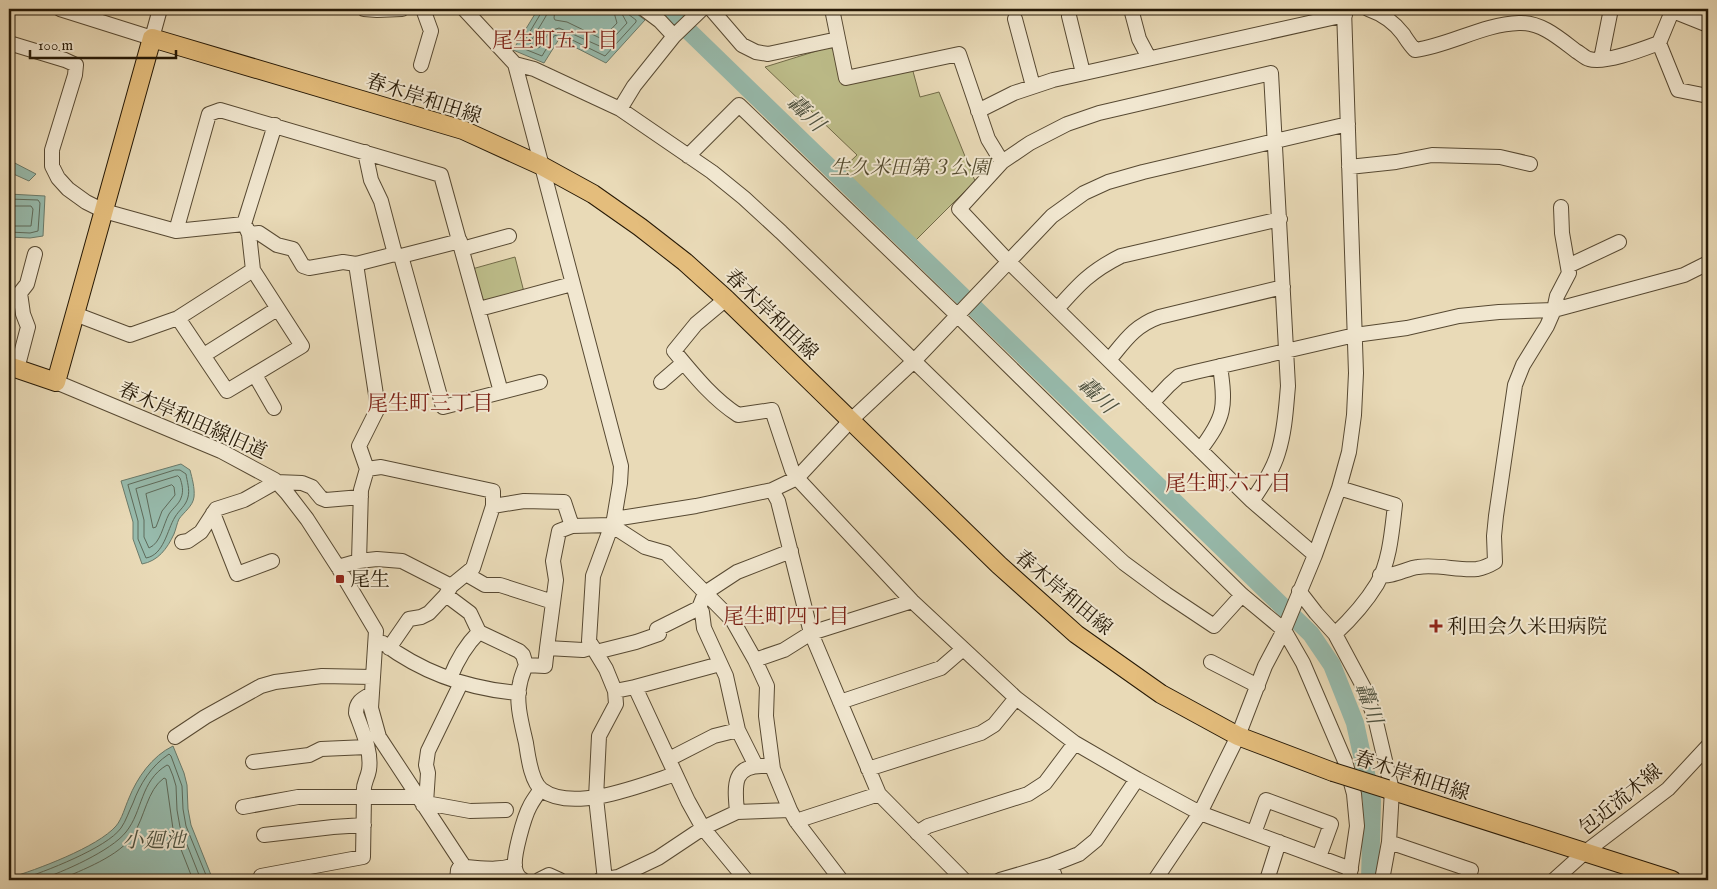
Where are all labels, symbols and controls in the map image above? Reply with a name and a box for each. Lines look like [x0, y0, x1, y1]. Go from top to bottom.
scale bar [30, 28, 176, 60]
district label: 尾生町五丁目 [492, 28, 618, 55]
text: 100 m [38, 36, 74, 55]
street label: 春木岸和田線 [363, 69, 484, 130]
water label: 轟川 [780, 90, 831, 140]
park label: 生久米田第３公園 [830, 156, 993, 181]
street label: 春木岸和田線 [719, 264, 823, 366]
water label: 轟川 [1071, 372, 1122, 422]
street label: 春木岸和田線旧道 [114, 377, 271, 465]
district label: 尾生町三丁目 [367, 391, 493, 418]
district label: 尾生町六丁目 [1165, 471, 1291, 498]
street label: 春木岸和田線 [1009, 545, 1117, 641]
place label: 尾生 [350, 568, 390, 593]
marker: 尾生 [334, 573, 346, 585]
district label: 尾生町四丁目 [723, 604, 849, 631]
place label: 利田会久米田病院 [1447, 615, 1607, 640]
marker: 利田会久米田病院 [1429, 619, 1443, 633]
water label: 轟川 [1348, 679, 1388, 730]
street label: 春木岸和田線 [1351, 746, 1472, 807]
street label: 包近流木線 [1574, 759, 1668, 841]
water label: 小廻池 [123, 828, 187, 855]

